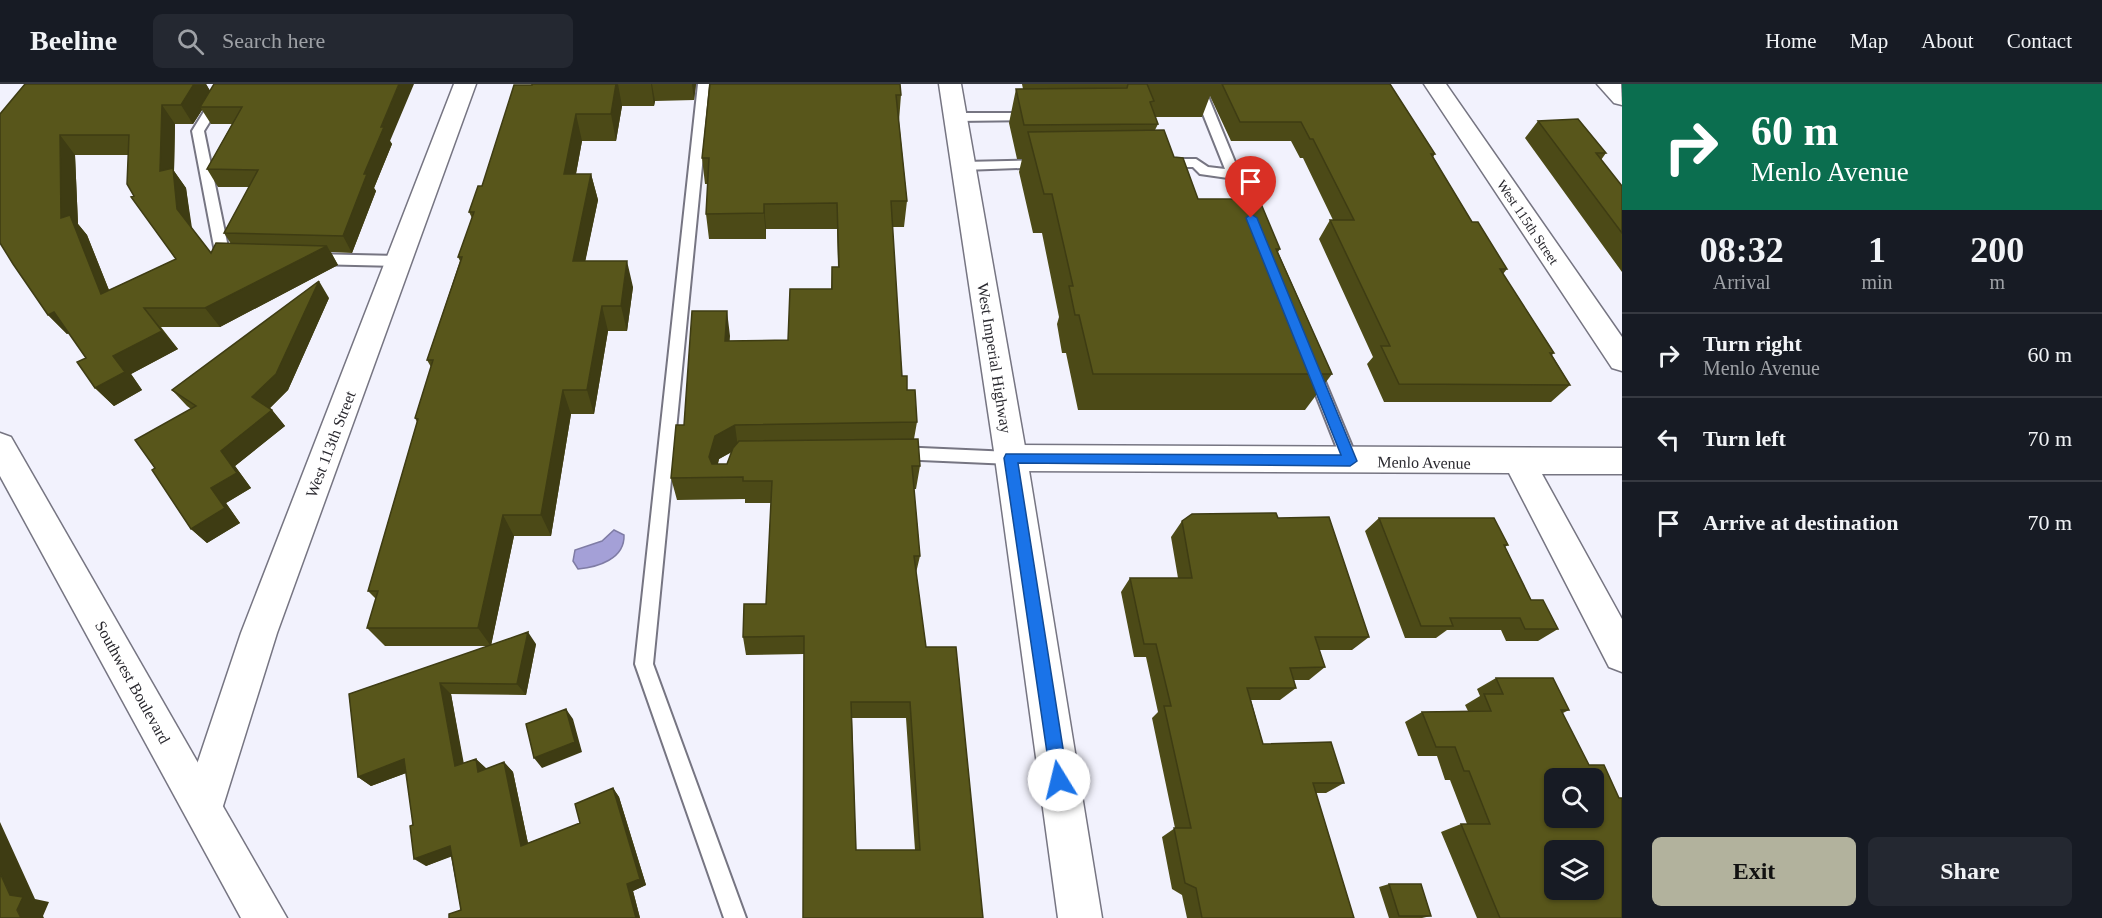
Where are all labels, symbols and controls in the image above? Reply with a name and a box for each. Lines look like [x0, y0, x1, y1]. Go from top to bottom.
search box [153, 14, 573, 68]
text: Beeline [30, 25, 117, 56]
icon: search [174, 25, 207, 58]
text: Search here [222, 28, 325, 53]
text: Home [1765, 29, 1817, 53]
text: Map [1850, 29, 1888, 53]
text: About [1921, 29, 1974, 53]
text: Contact [2007, 29, 2072, 53]
icon: right [1652, 108, 1730, 186]
text: 60 m [1751, 108, 1839, 154]
pin [1225, 156, 1276, 218]
text: Menlo Avenue [1751, 157, 1909, 187]
icon: arrive [1234, 165, 1267, 198]
street label: West 115th Street [1494, 177, 1561, 267]
text: 08:32 [1700, 230, 1784, 270]
text: 1 [1868, 230, 1886, 270]
text: 200 [1970, 230, 2024, 270]
text: Arrival [1713, 271, 1771, 293]
text: min [1861, 271, 1893, 293]
text: m [1990, 271, 2005, 293]
street label: West Imperial Highway [973, 281, 1015, 435]
text: Turn right [1703, 331, 1802, 356]
icon: right [1652, 339, 1685, 372]
text: 60 m [2027, 342, 2072, 367]
text: Menlo Avenue [1703, 357, 1820, 379]
street label: West 113th Street [302, 388, 359, 500]
icon: left [1652, 423, 1685, 456]
text: Turn left [1703, 426, 1786, 451]
text: 70 m [2027, 426, 2072, 451]
street label: Menlo Avenue [1377, 453, 1471, 472]
icon: arrive [1652, 507, 1685, 540]
text: Arrive at destination [1703, 510, 1899, 535]
text: 70 m [2027, 510, 2072, 535]
street label: Southwest Boulevard [92, 618, 173, 746]
position arrow [1027, 748, 1091, 812]
map controls [1544, 768, 1604, 900]
button: search [1544, 768, 1604, 828]
button: Exit [1652, 837, 1856, 906]
button: Share [1868, 837, 2072, 906]
button: layers [1544, 840, 1604, 900]

